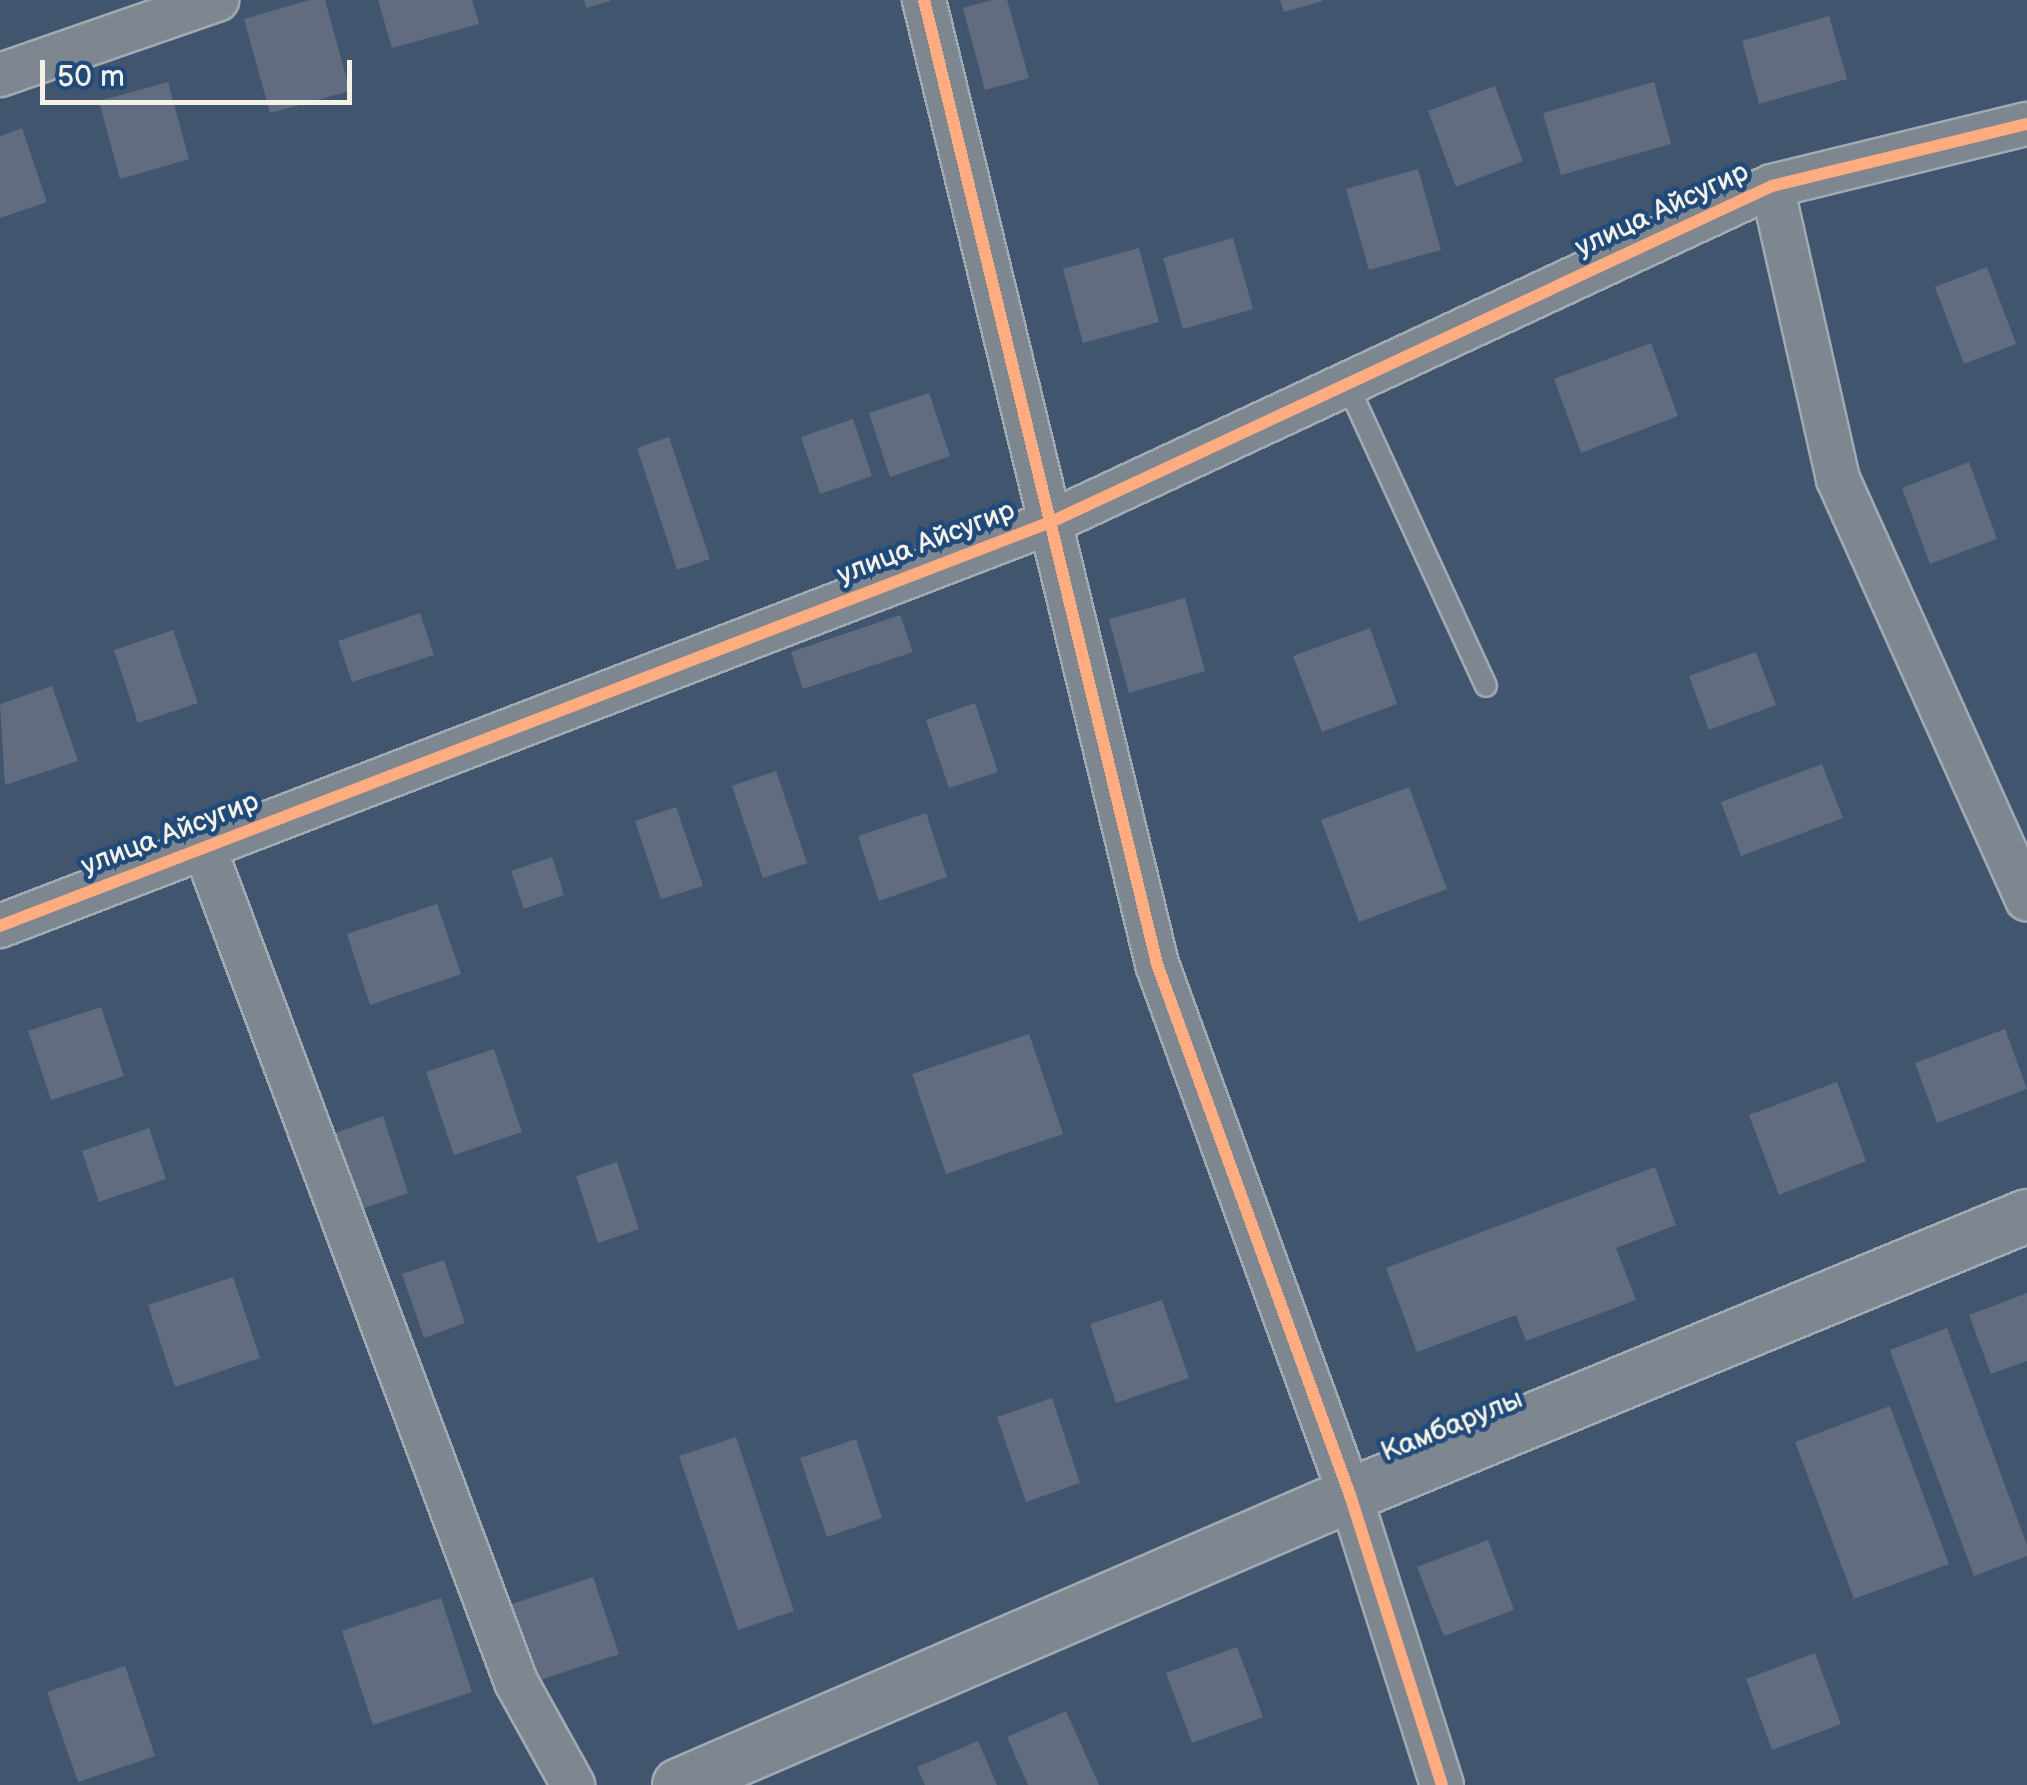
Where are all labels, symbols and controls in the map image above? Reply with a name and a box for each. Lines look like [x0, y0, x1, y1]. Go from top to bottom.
scale bar [45, 40, 358, 102]
text: 50 m [57, 59, 125, 95]
street label: улица Айсугир [1570, 155, 1754, 265]
street label: улица Айсугир [833, 494, 1019, 592]
street label: улица Айсугир [77, 785, 263, 883]
street label: Камбарулы [1376, 1382, 1528, 1470]

